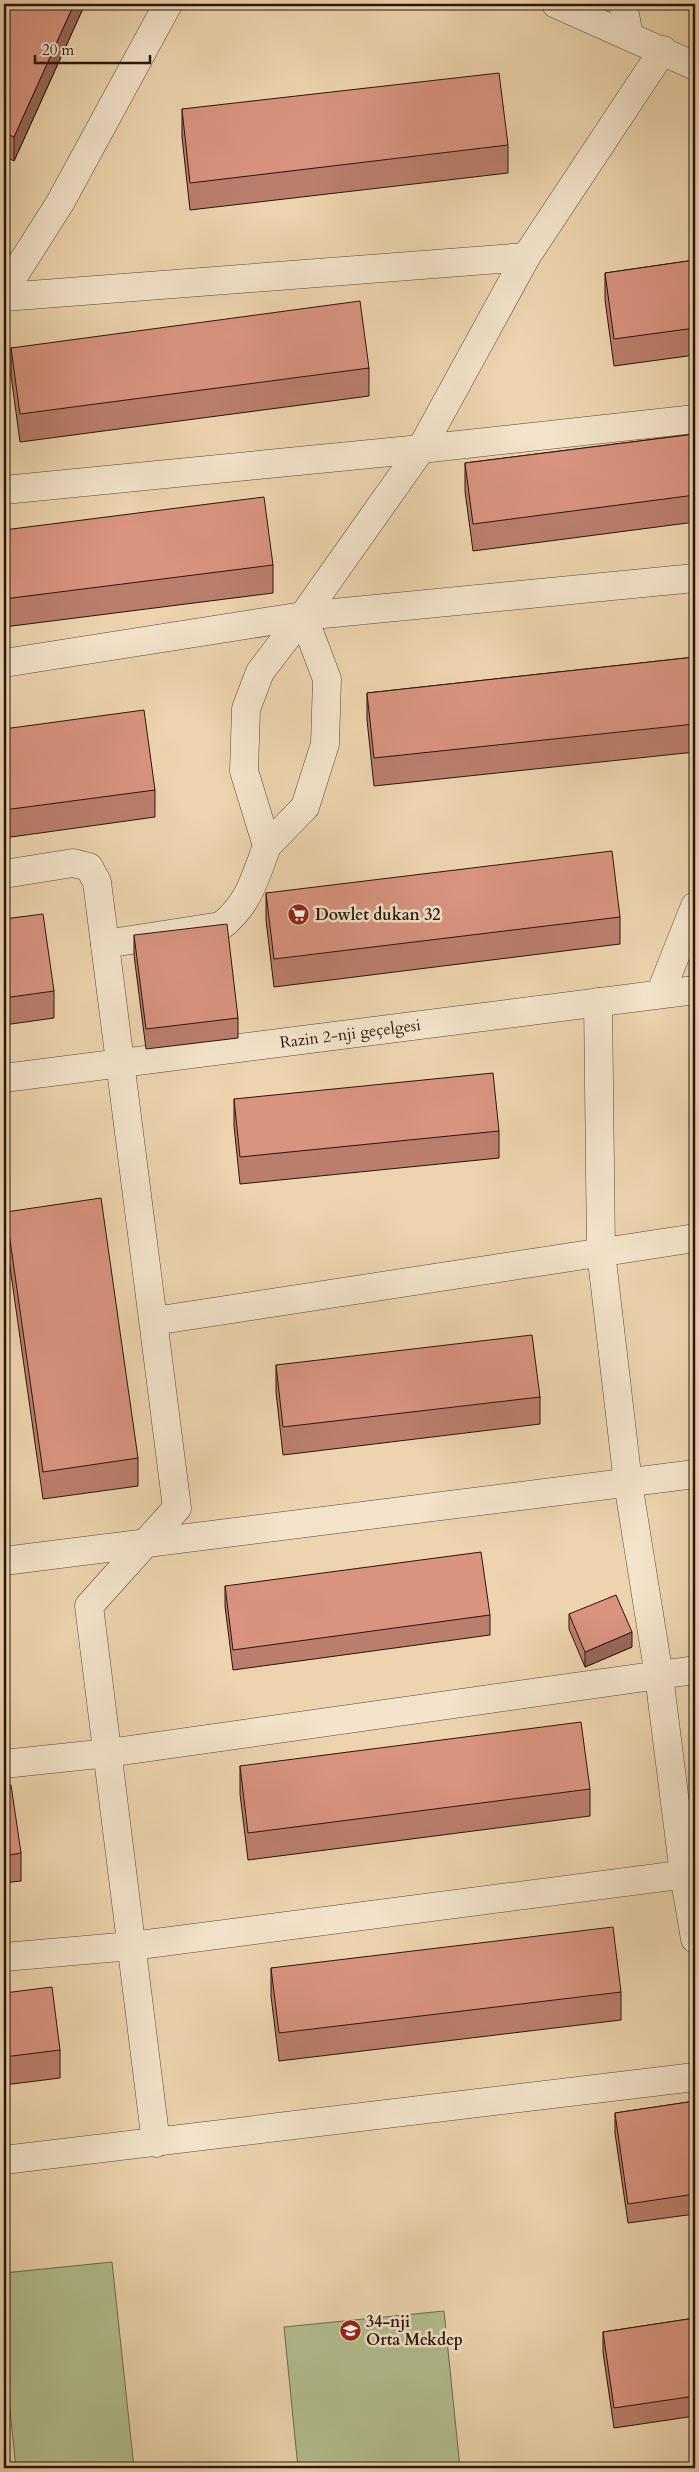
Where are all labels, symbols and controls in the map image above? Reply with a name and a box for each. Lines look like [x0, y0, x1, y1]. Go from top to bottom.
scale bar [35, 32, 150, 64]
text: 20 m [42, 40, 74, 60]
supermarket icon: Dowlet dukan 32 [287, 903, 311, 927]
place label: Dowlet dukan 32 [315, 904, 441, 926]
street label: Razin 2-nji geçelgesi [278, 1014, 422, 1054]
place label: 34-nji Orta Mekdep [366, 2311, 463, 2351]
school or university icon: 34-nji Orta Mekdep [338, 2319, 362, 2343]

